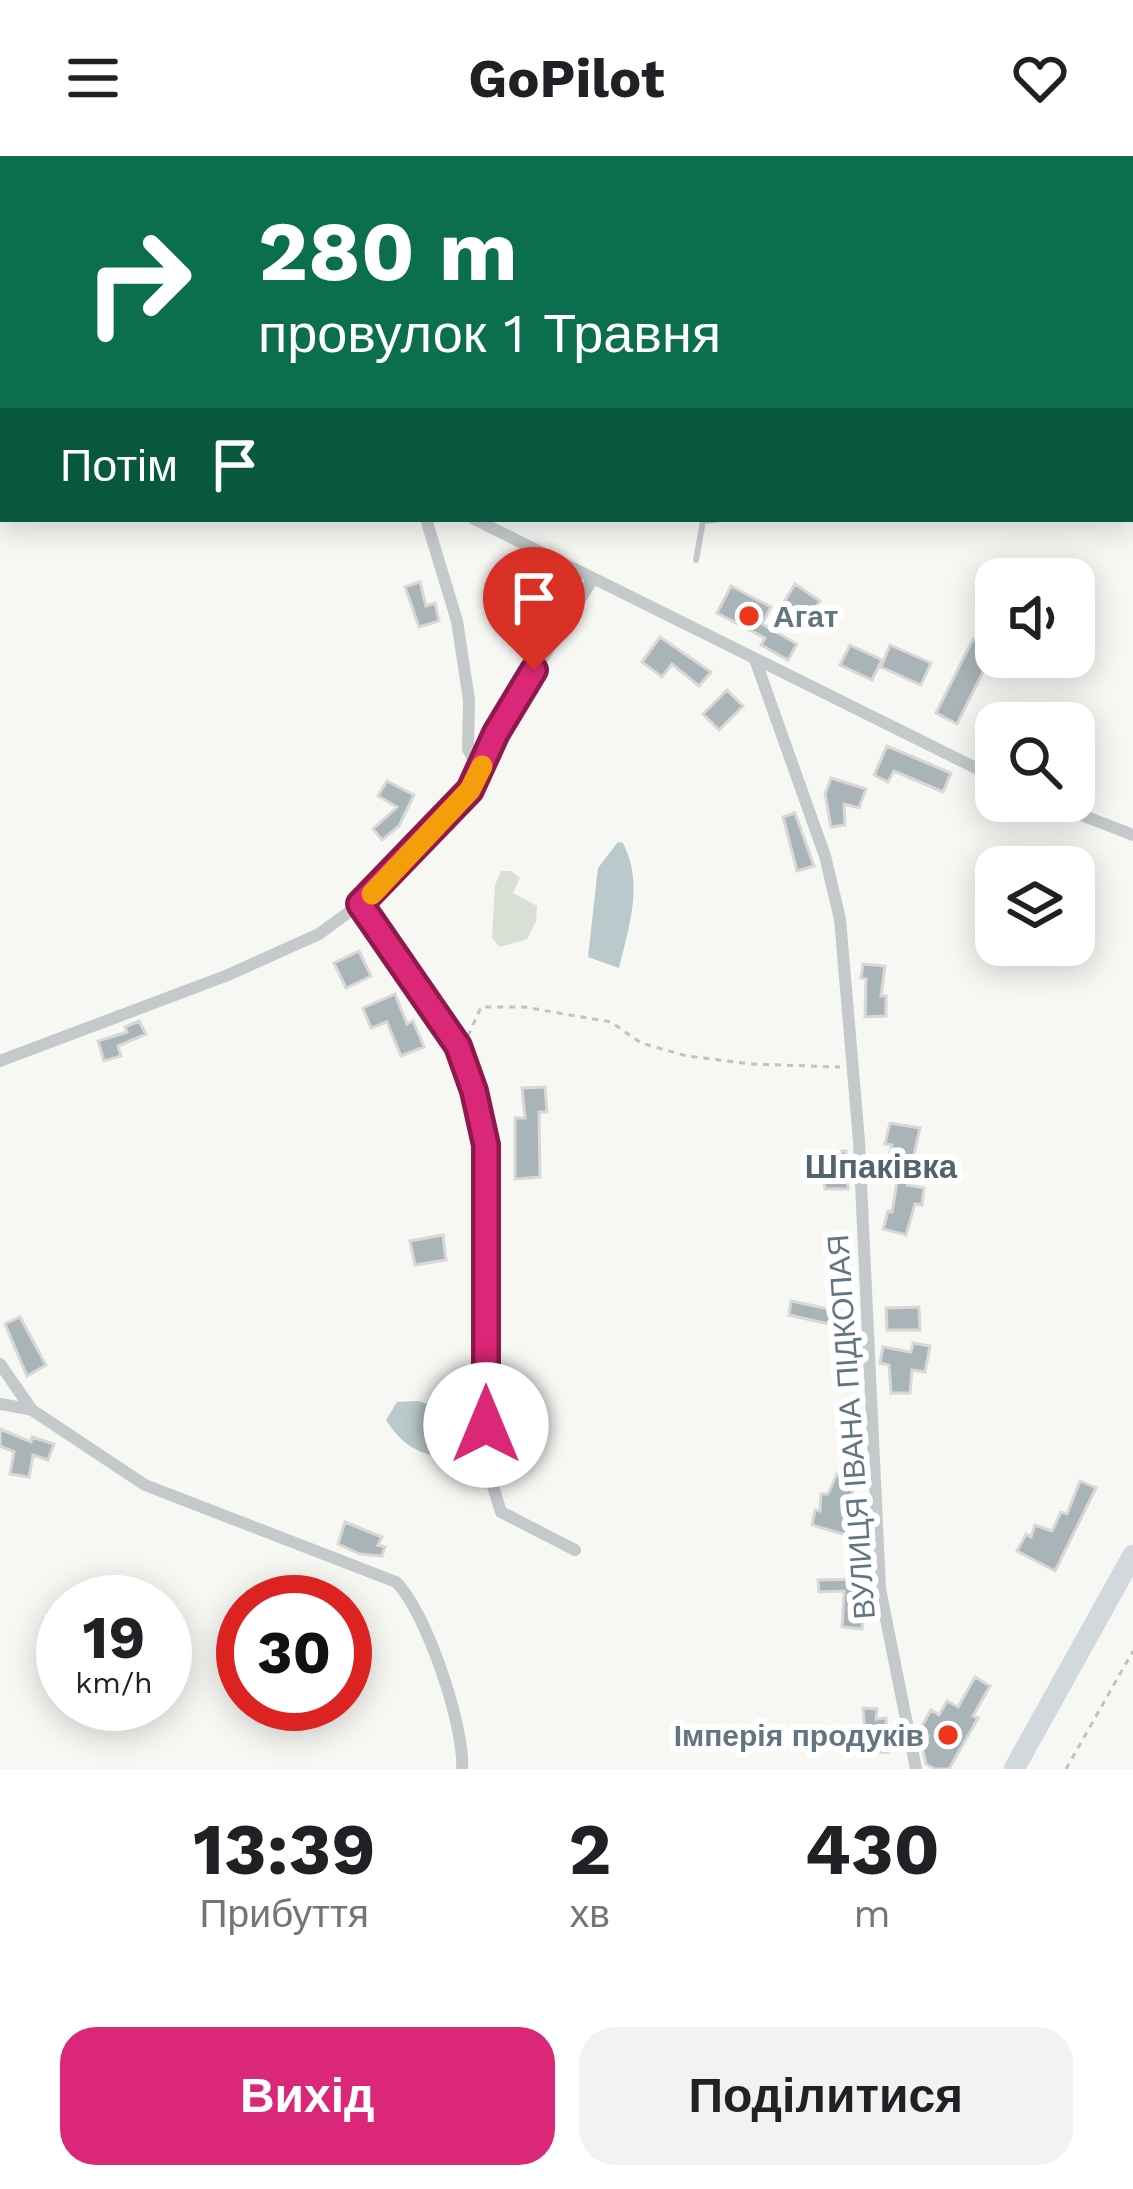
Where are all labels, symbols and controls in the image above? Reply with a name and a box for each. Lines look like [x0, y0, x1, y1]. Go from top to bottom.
icon: menu [60, 45, 126, 111]
icon: heart [1007, 45, 1073, 111]
text: GoPilot [468, 47, 665, 110]
text: 280 m [258, 202, 518, 300]
icon: right [60, 204, 216, 360]
text: провулок 1 Травня [258, 302, 721, 365]
icon: arrive [202, 432, 268, 498]
text: Потім [60, 439, 178, 492]
pin [483, 547, 585, 670]
map controls [975, 558, 1095, 966]
button: sound [975, 558, 1095, 678]
icon: arrive [501, 565, 567, 631]
place label: Агат [773, 599, 839, 634]
marker: Агат [736, 603, 762, 629]
button: search [975, 702, 1095, 822]
button: layers [975, 846, 1095, 966]
district label: Шпаківка [805, 1147, 958, 1186]
street label: ВУЛИЦЯ ІВАНА ПІДКОПАЯ [820, 1233, 882, 1621]
position arrow [423, 1362, 549, 1488]
speed limit sign: 30 [216, 1575, 372, 1731]
text: 19 [83, 1602, 145, 1673]
text: km/h [75, 1665, 153, 1700]
place label: Імперія продуків [674, 1718, 924, 1753]
marker: Імперія продуків [935, 1722, 961, 1748]
text: 13:39 [193, 1807, 376, 1891]
text: 2 [569, 1807, 611, 1891]
text: 430 [804, 1807, 940, 1891]
text: Прибуття [200, 1891, 369, 1936]
text: хв [570, 1891, 610, 1936]
text: m [854, 1891, 891, 1936]
button: Вихід [60, 2027, 555, 2165]
button: Поділитися [579, 2027, 1073, 2165]

